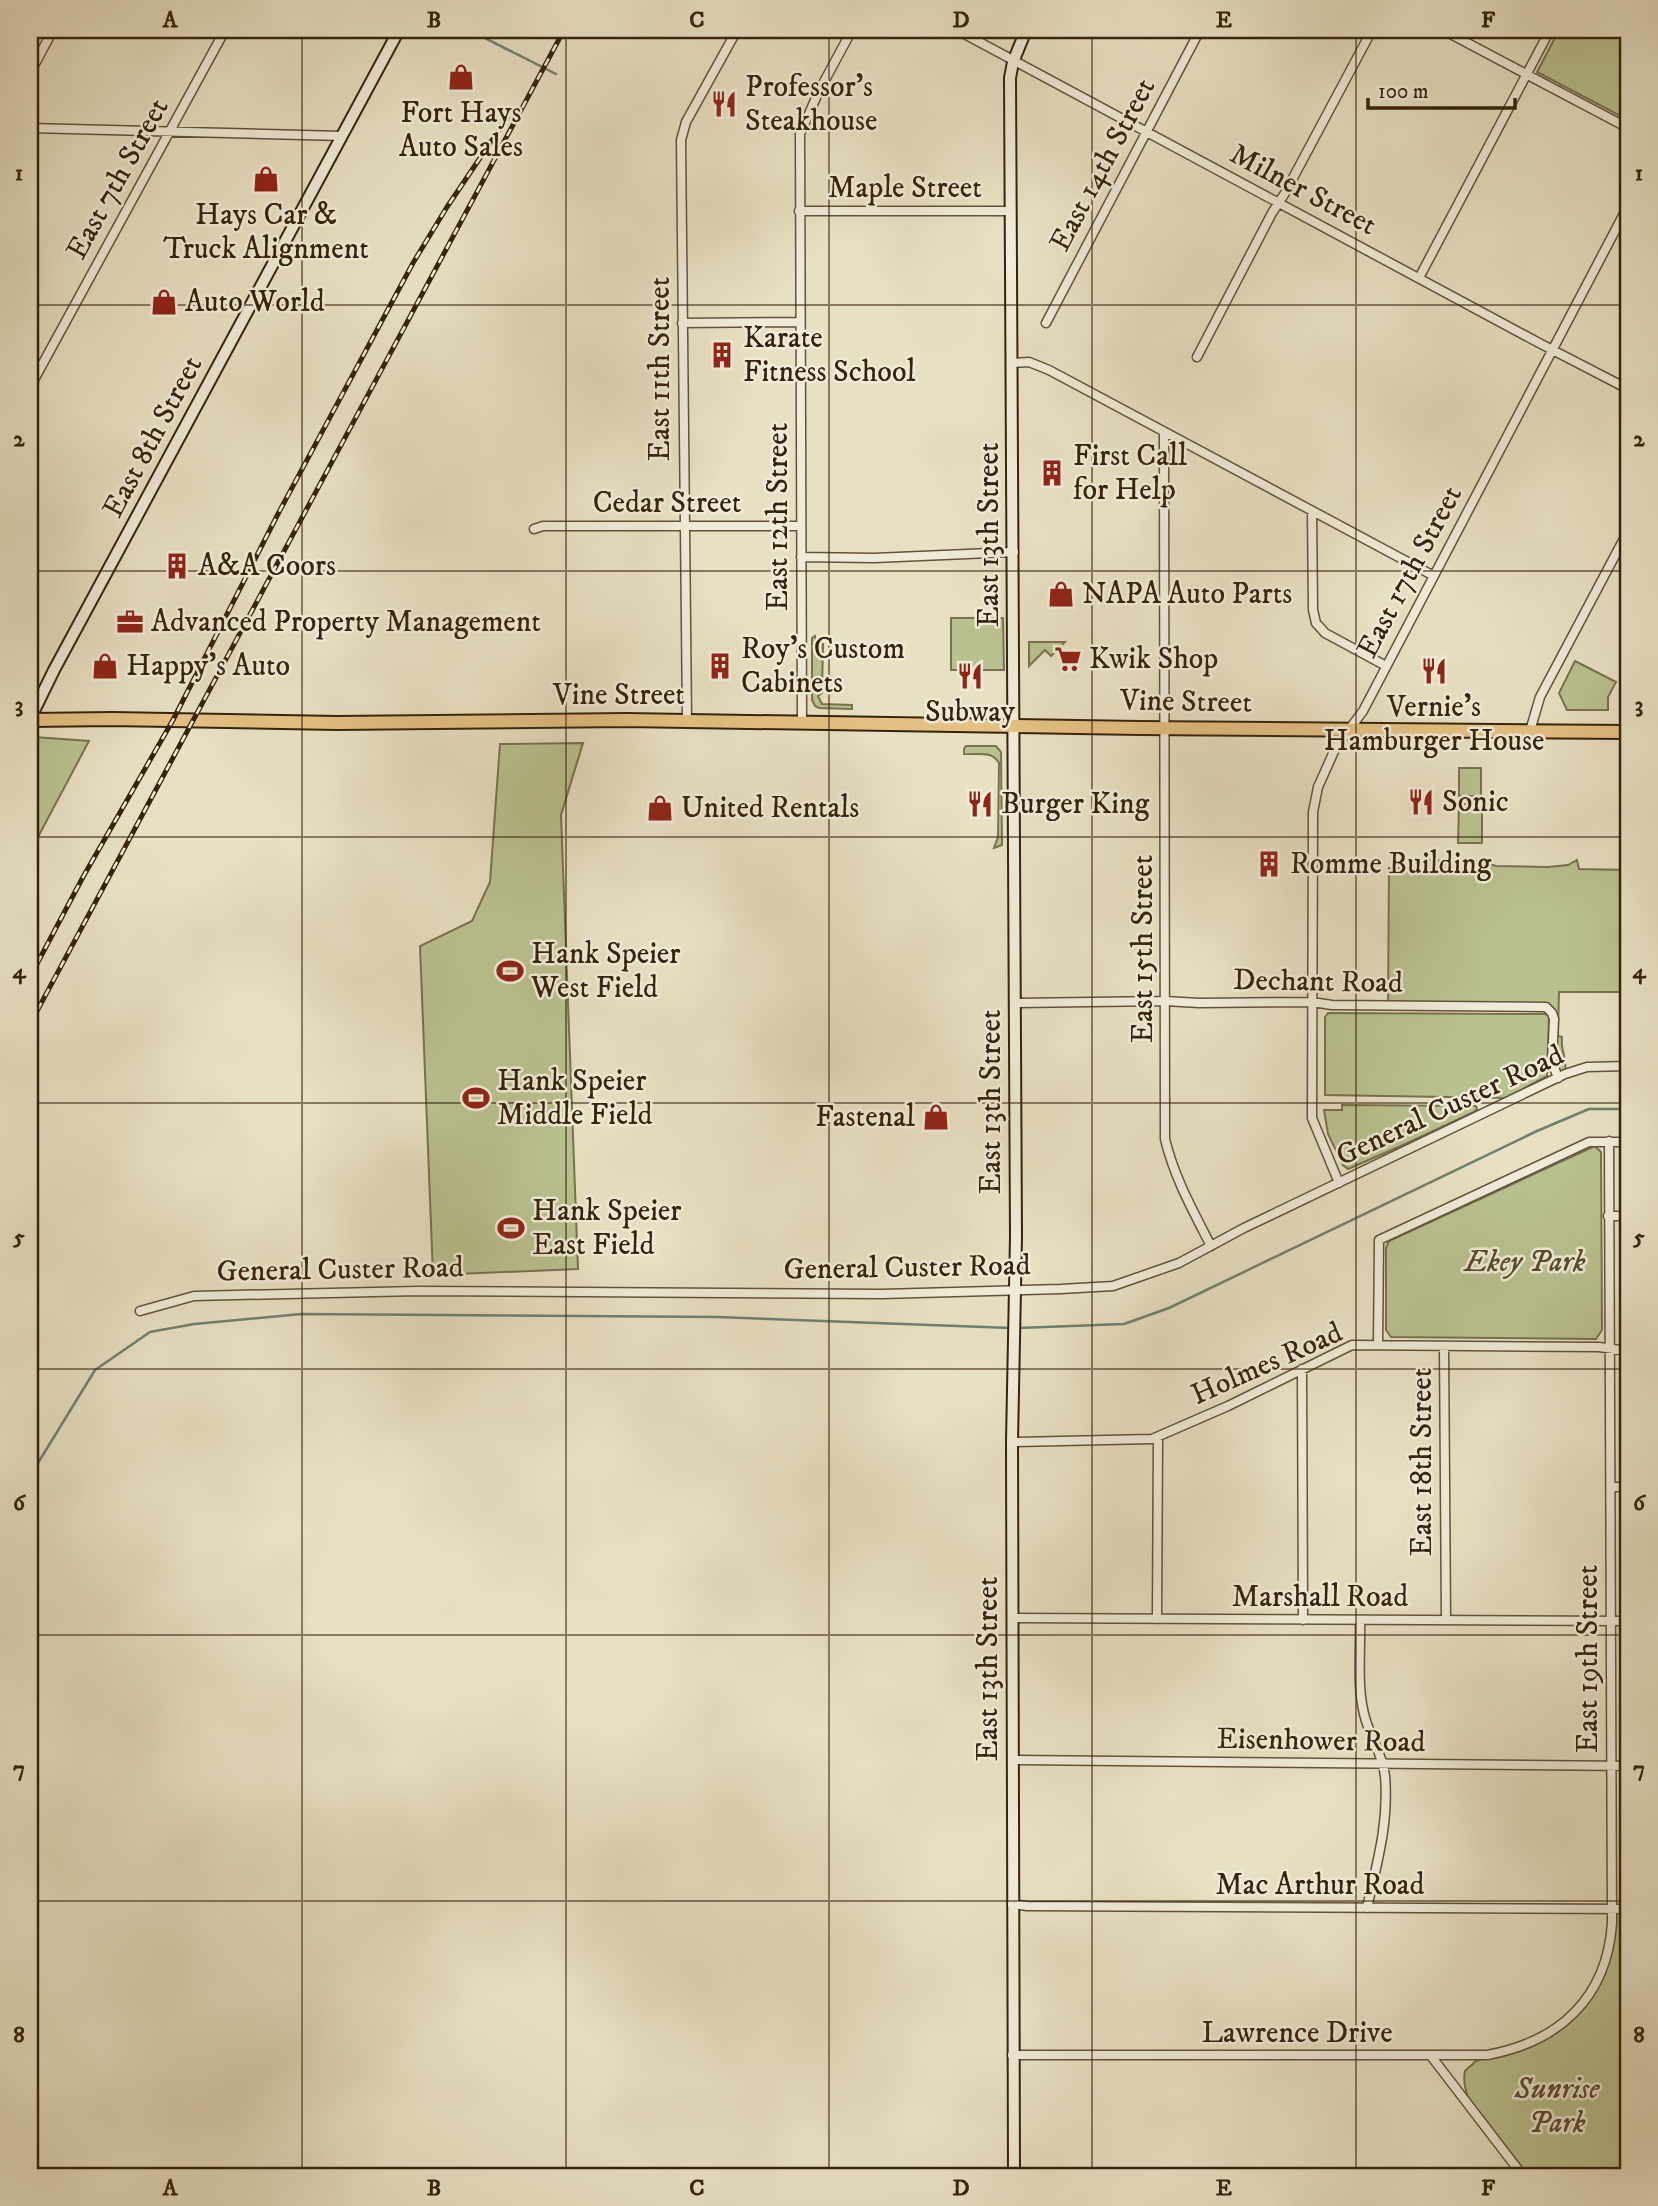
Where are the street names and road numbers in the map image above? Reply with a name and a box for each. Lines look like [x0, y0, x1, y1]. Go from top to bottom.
street label: East 14th Street [1042, 72, 1164, 258]
street label: East 7th Street [59, 92, 177, 266]
street label: Milner Street [1223, 136, 1383, 244]
street label: Maple Street [828, 170, 982, 207]
street label: East 11th Street [642, 277, 679, 461]
street label: East 8th Street [95, 350, 211, 524]
street label: East 12th Street [760, 423, 797, 611]
street label: East 13th Street [971, 443, 1008, 627]
street label: East 17th Street [1349, 480, 1471, 664]
street label: Cedar Street [593, 485, 741, 522]
street label: Vine Street [552, 677, 685, 714]
street label: Vine Street [1119, 682, 1252, 722]
street label: East 15th Street [1125, 855, 1162, 1043]
street label: Dechant Road [1233, 962, 1403, 1002]
street label: East 13th Street [973, 1010, 1010, 1194]
street label: General Custer Road [1330, 1037, 1570, 1175]
street label: General Custer Road [783, 1247, 1031, 1289]
street label: General Custer Road [216, 1249, 464, 1291]
street label: Holmes Road [1186, 1314, 1348, 1414]
street label: East 18th Street [1404, 1368, 1441, 1556]
street label: East 19th Street [1570, 1565, 1607, 1753]
street label: East 13th Street [970, 1577, 1007, 1761]
street label: Marshall Road [1232, 1579, 1408, 1616]
street label: Eisenhower Road [1216, 1721, 1426, 1761]
street label: Mac Arthur Road [1215, 1867, 1425, 1904]
street label: Lawrence Drive [1201, 2015, 1393, 2052]

